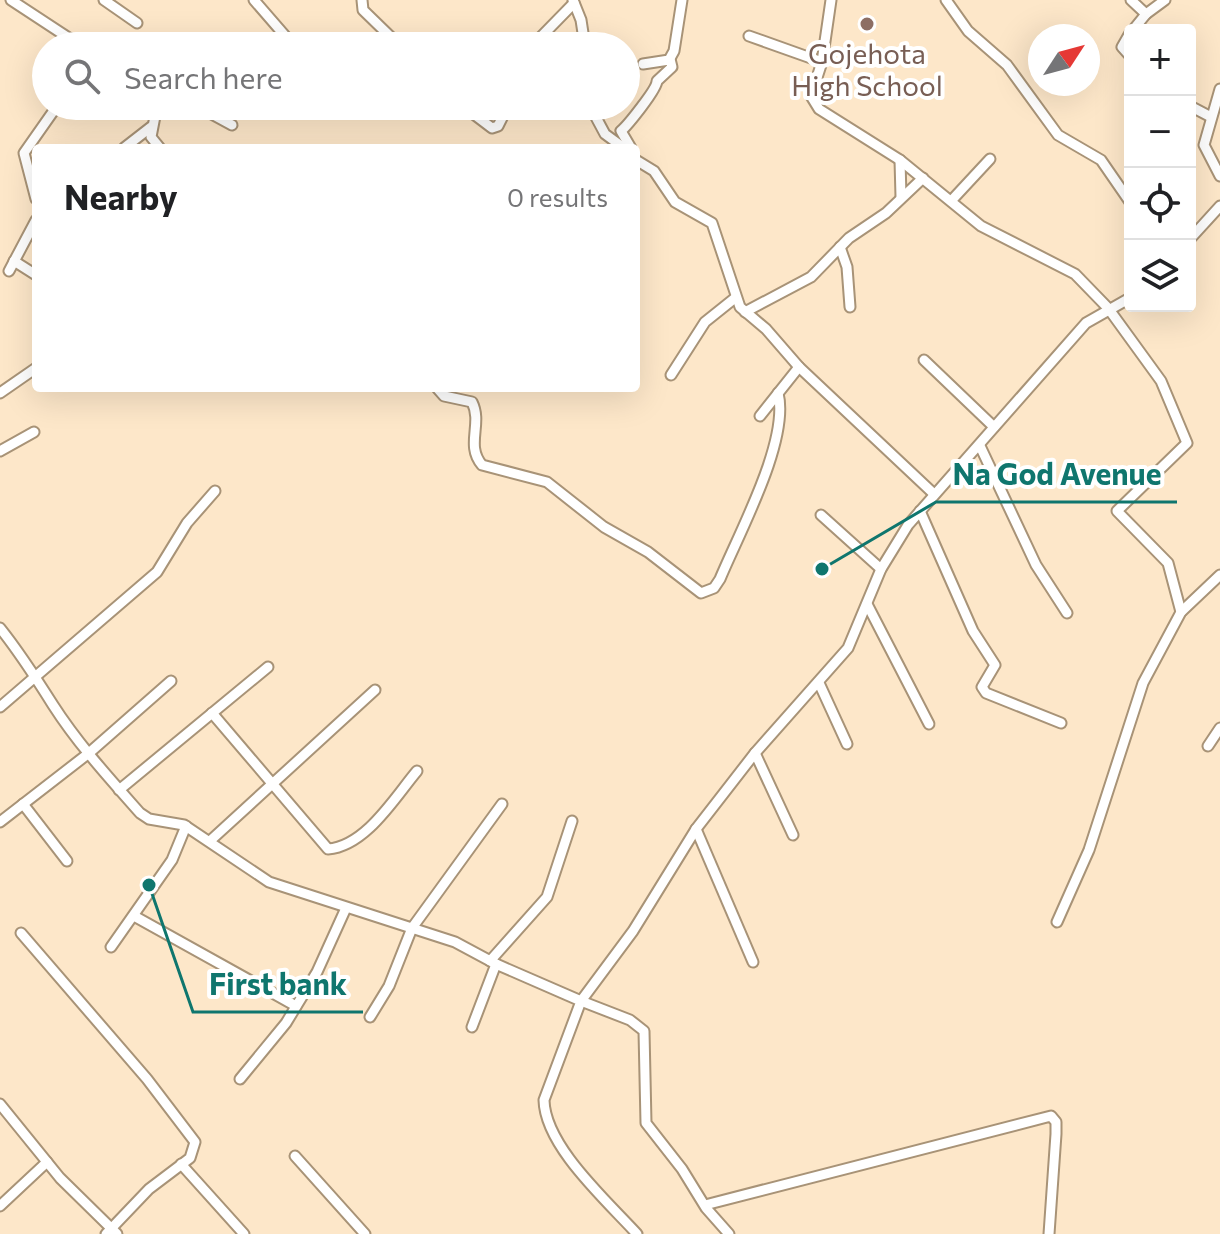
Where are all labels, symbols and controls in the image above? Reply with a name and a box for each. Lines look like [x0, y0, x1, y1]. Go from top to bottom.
marker: Gojehota High School [858, 15, 876, 33]
north arrow [1028, 24, 1100, 96]
map controls [1124, 24, 1196, 312]
button: + [1124, 24, 1196, 96]
search box [32, 32, 640, 120]
place label: Gojehota High School [791, 36, 943, 102]
icon: search [60, 54, 104, 98]
text: Search here [124, 58, 283, 95]
button: − [1124, 96, 1196, 168]
button: locate [1124, 168, 1196, 240]
text: Nearby [64, 175, 178, 217]
text: 0 results [507, 181, 608, 212]
button: layers [1124, 240, 1196, 312]
callout: Na God Avenue [936, 448, 1177, 502]
text: Na God Avenue [953, 454, 1161, 491]
callout: First bank [193, 958, 363, 1012]
text: First bank [209, 964, 347, 1001]

